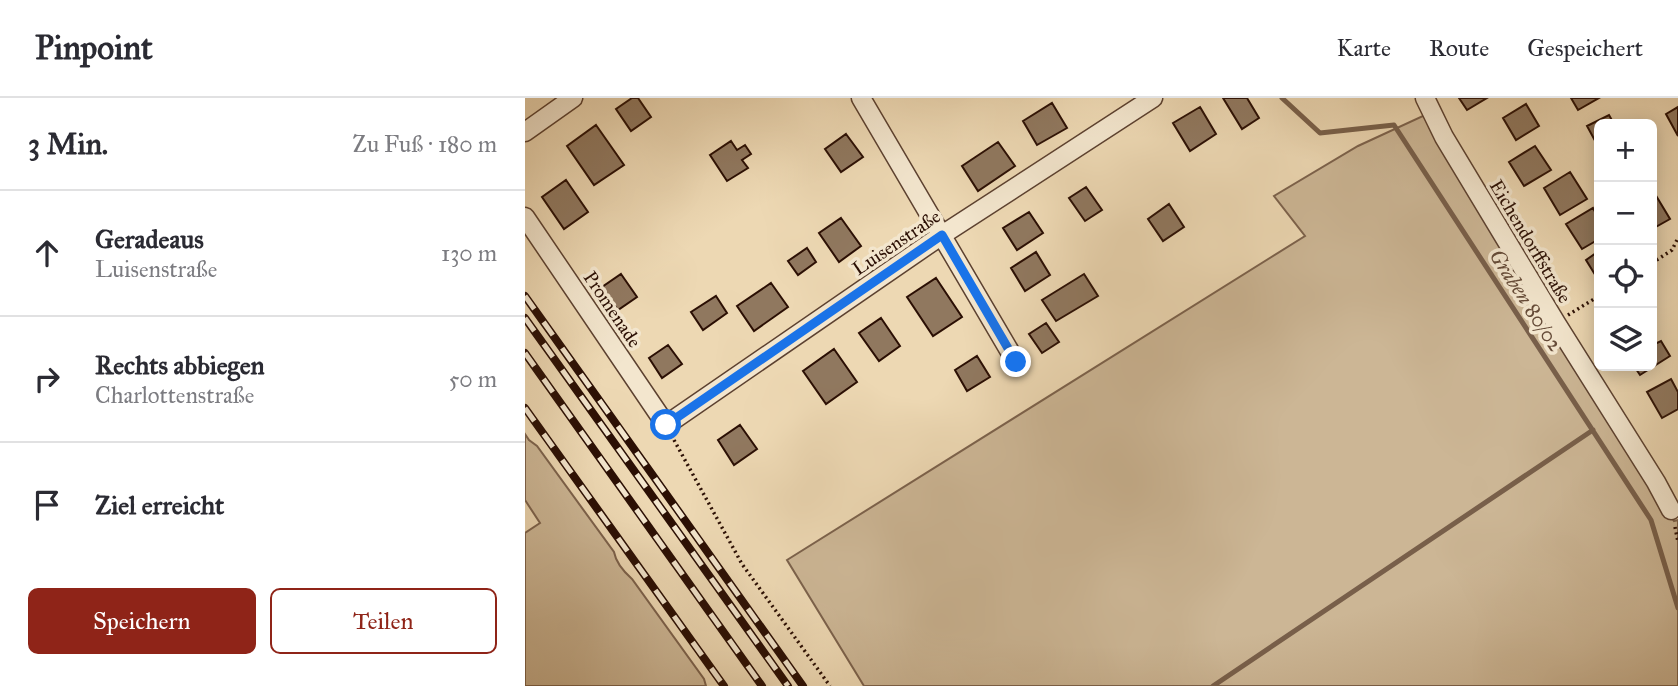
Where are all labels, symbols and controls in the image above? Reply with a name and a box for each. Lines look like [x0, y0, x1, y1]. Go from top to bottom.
text: Pinpoint [35, 28, 153, 68]
text: Karte [1336, 33, 1391, 63]
text: Route [1429, 33, 1489, 63]
text: Gespeichert [1527, 33, 1643, 63]
map controls [1594, 119, 1657, 371]
button: + [1594, 119, 1657, 182]
text: 3 Min. [28, 126, 108, 162]
text: Zu Fuß · 180 m [353, 130, 497, 158]
street label: Eichendorffstraße [1485, 175, 1576, 307]
button: − [1594, 182, 1657, 245]
street label: Luisenstraße [848, 205, 945, 280]
text: Geradeaus [95, 223, 204, 255]
icon: ahead [28, 234, 66, 272]
text: 130 m [441, 239, 497, 267]
water label: Graben 80/02 [1483, 244, 1569, 357]
button: locate [1594, 245, 1657, 308]
text: Luisenstraße [95, 255, 217, 283]
street label: Promenade [579, 267, 646, 352]
button: layers [1594, 308, 1657, 371]
route end [1000, 346, 1031, 377]
text: Rechts abbiegen [95, 349, 265, 381]
icon: right [28, 360, 66, 398]
text: 50 m [449, 365, 497, 393]
text: Charlottenstraße [95, 381, 254, 409]
route start [650, 409, 681, 440]
icon: arrive [28, 486, 66, 524]
text: Ziel erreicht [95, 489, 224, 521]
button: Speichern [28, 588, 256, 654]
button: Teilen [270, 588, 497, 654]

